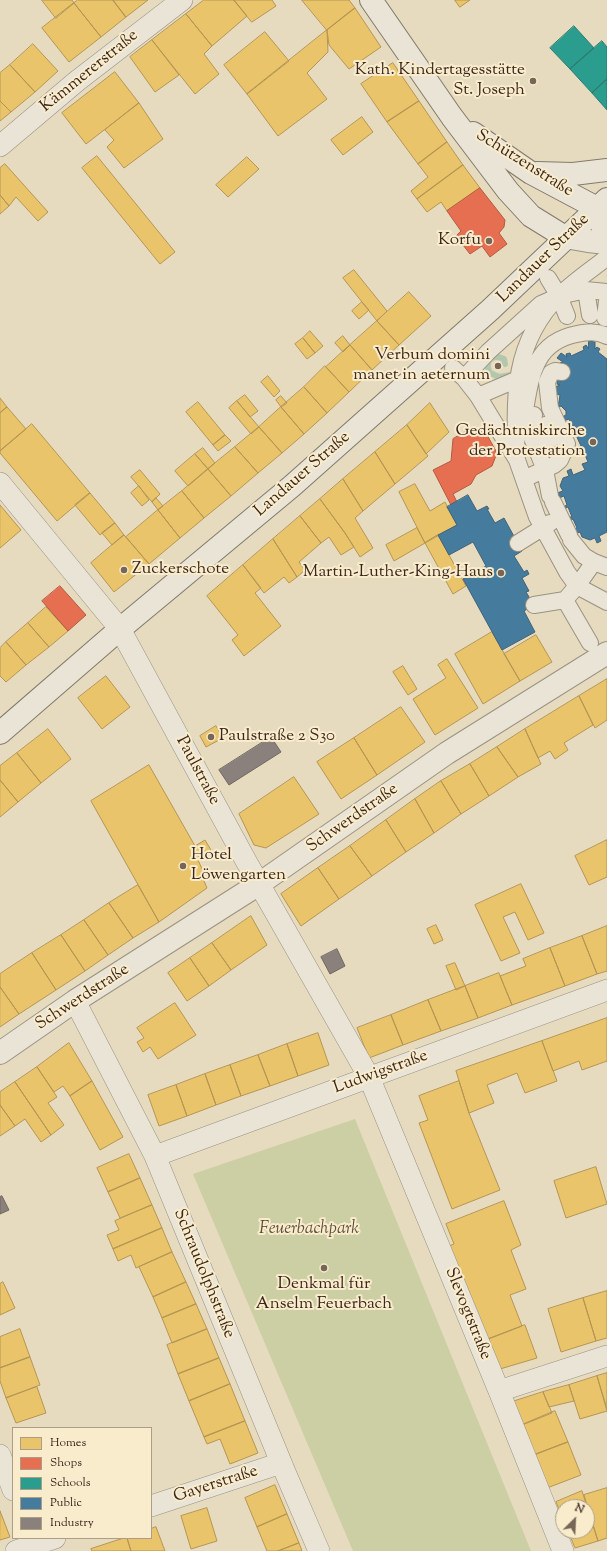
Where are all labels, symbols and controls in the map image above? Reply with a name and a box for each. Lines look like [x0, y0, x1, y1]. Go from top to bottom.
street label: Kämmererstraße [37, 26, 143, 118]
place label: Kath. Kindertagesstätte St. Joseph [355, 61, 525, 101]
marker: Kath. Kindertagesstätte St. Joseph [528, 76, 538, 86]
street label: Schützenstraße [471, 126, 577, 202]
street label: Landauer Straße [494, 210, 594, 308]
place label: Korfu [438, 231, 481, 251]
marker: Korfu [484, 236, 494, 246]
place label: Verbum domini manet in aeternum [353, 346, 490, 386]
marker: Verbum domini manet in aeternum [493, 361, 503, 371]
place label: Gedächtniskirche der Protestation [455, 422, 585, 462]
street label: Landauer Straße [251, 428, 355, 522]
marker: Gedächtniskirche der Protestation [588, 437, 598, 447]
place label: Zuckerschote [132, 560, 229, 580]
place label: Martin-Luther-King-Haus [303, 563, 493, 583]
marker: Zuckerschote [119, 565, 129, 575]
marker: Martin-Luther-King-Haus [496, 568, 506, 578]
place label: Paulstraße 2 S30 [219, 727, 335, 747]
marker: Paulstraße 2 S30 [206, 732, 216, 742]
street label: Paulstraße [170, 733, 224, 809]
street label: Schwerdstraße [303, 780, 403, 858]
place label: Hotel Löwengarten [191, 846, 286, 886]
marker: Hotel Löwengarten [178, 861, 188, 871]
street label: Schwerdstraße [32, 960, 134, 1036]
street label: Ludwigstraße [331, 1047, 431, 1099]
street label: Schraudolphstraße [168, 1206, 238, 1342]
park label: Feuerbachpark [259, 1220, 359, 1240]
marker: Denkmal für Anselm Feuerbach [319, 1263, 329, 1273]
street label: Slevogtstraße [439, 1265, 495, 1363]
place label: Denkmal für Anselm Feuerbach [256, 1275, 392, 1315]
legend [12, 1427, 152, 1539]
text: Homes [50, 1434, 86, 1452]
text: Shops [50, 1454, 82, 1472]
street label: Gayerstraße [171, 1462, 261, 1508]
text: Schools [50, 1474, 91, 1492]
text: Public [50, 1494, 82, 1512]
north arrow [555, 1499, 595, 1539]
text: N [572, 1500, 587, 1518]
text: Industry [50, 1514, 94, 1532]

